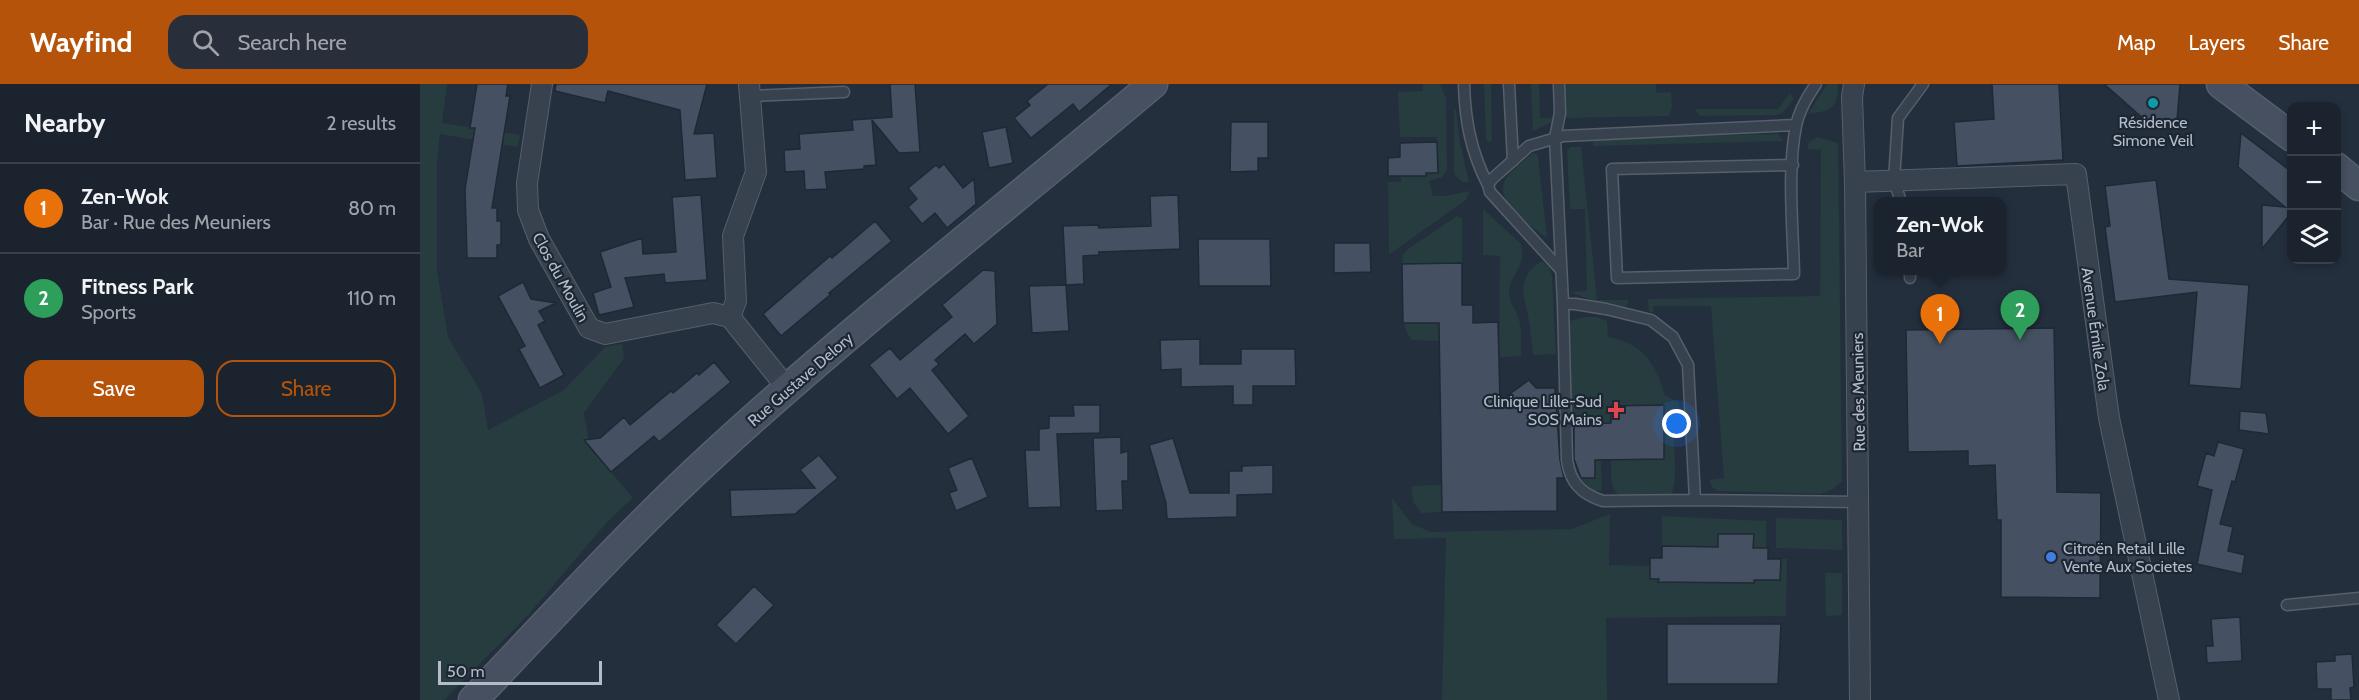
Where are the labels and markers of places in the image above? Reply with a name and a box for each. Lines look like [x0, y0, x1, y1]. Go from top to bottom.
marker: Résidence Simone Veil [2146, 96, 2160, 110]
place label: Résidence Simone Veil [2113, 113, 2193, 150]
pin: 2 [2000, 290, 2040, 340]
pin: 1 [1920, 294, 1960, 344]
place label: Clinique Lille-Sud SOS Mains [1483, 392, 1602, 429]
marker: Clinique Lille-Sud SOS Mains [1607, 401, 1625, 419]
place label: Citroën Retail Lille Vente Aux Societes [2063, 539, 2193, 576]
marker: Citroën Retail Lille Vente Aux Societes [2044, 550, 2058, 564]

